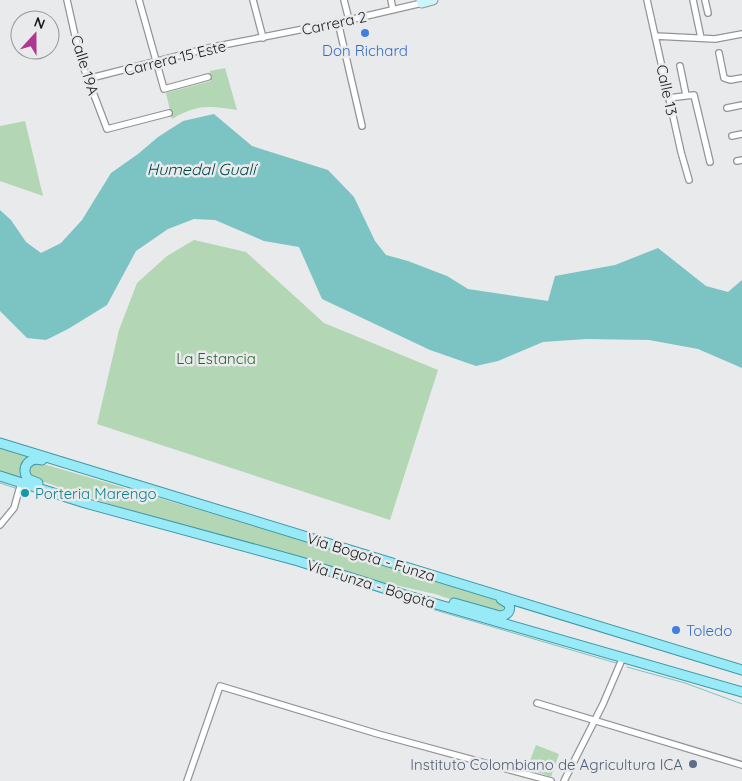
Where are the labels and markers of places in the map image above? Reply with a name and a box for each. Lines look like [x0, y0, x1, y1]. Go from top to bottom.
marker: Don Richard [359, 27, 371, 39]
place label: Don Richard [322, 41, 408, 60]
place label: Porteria Marengo [35, 484, 157, 503]
marker: Porteria Marengo [19, 487, 31, 499]
place label: Toledo [686, 621, 732, 640]
marker: Toledo [670, 624, 682, 636]
place label: Instituto Colombiano de Agricultura ICA [410, 755, 683, 774]
marker: Instituto Colombiano de Agricultura ICA [687, 758, 699, 770]

